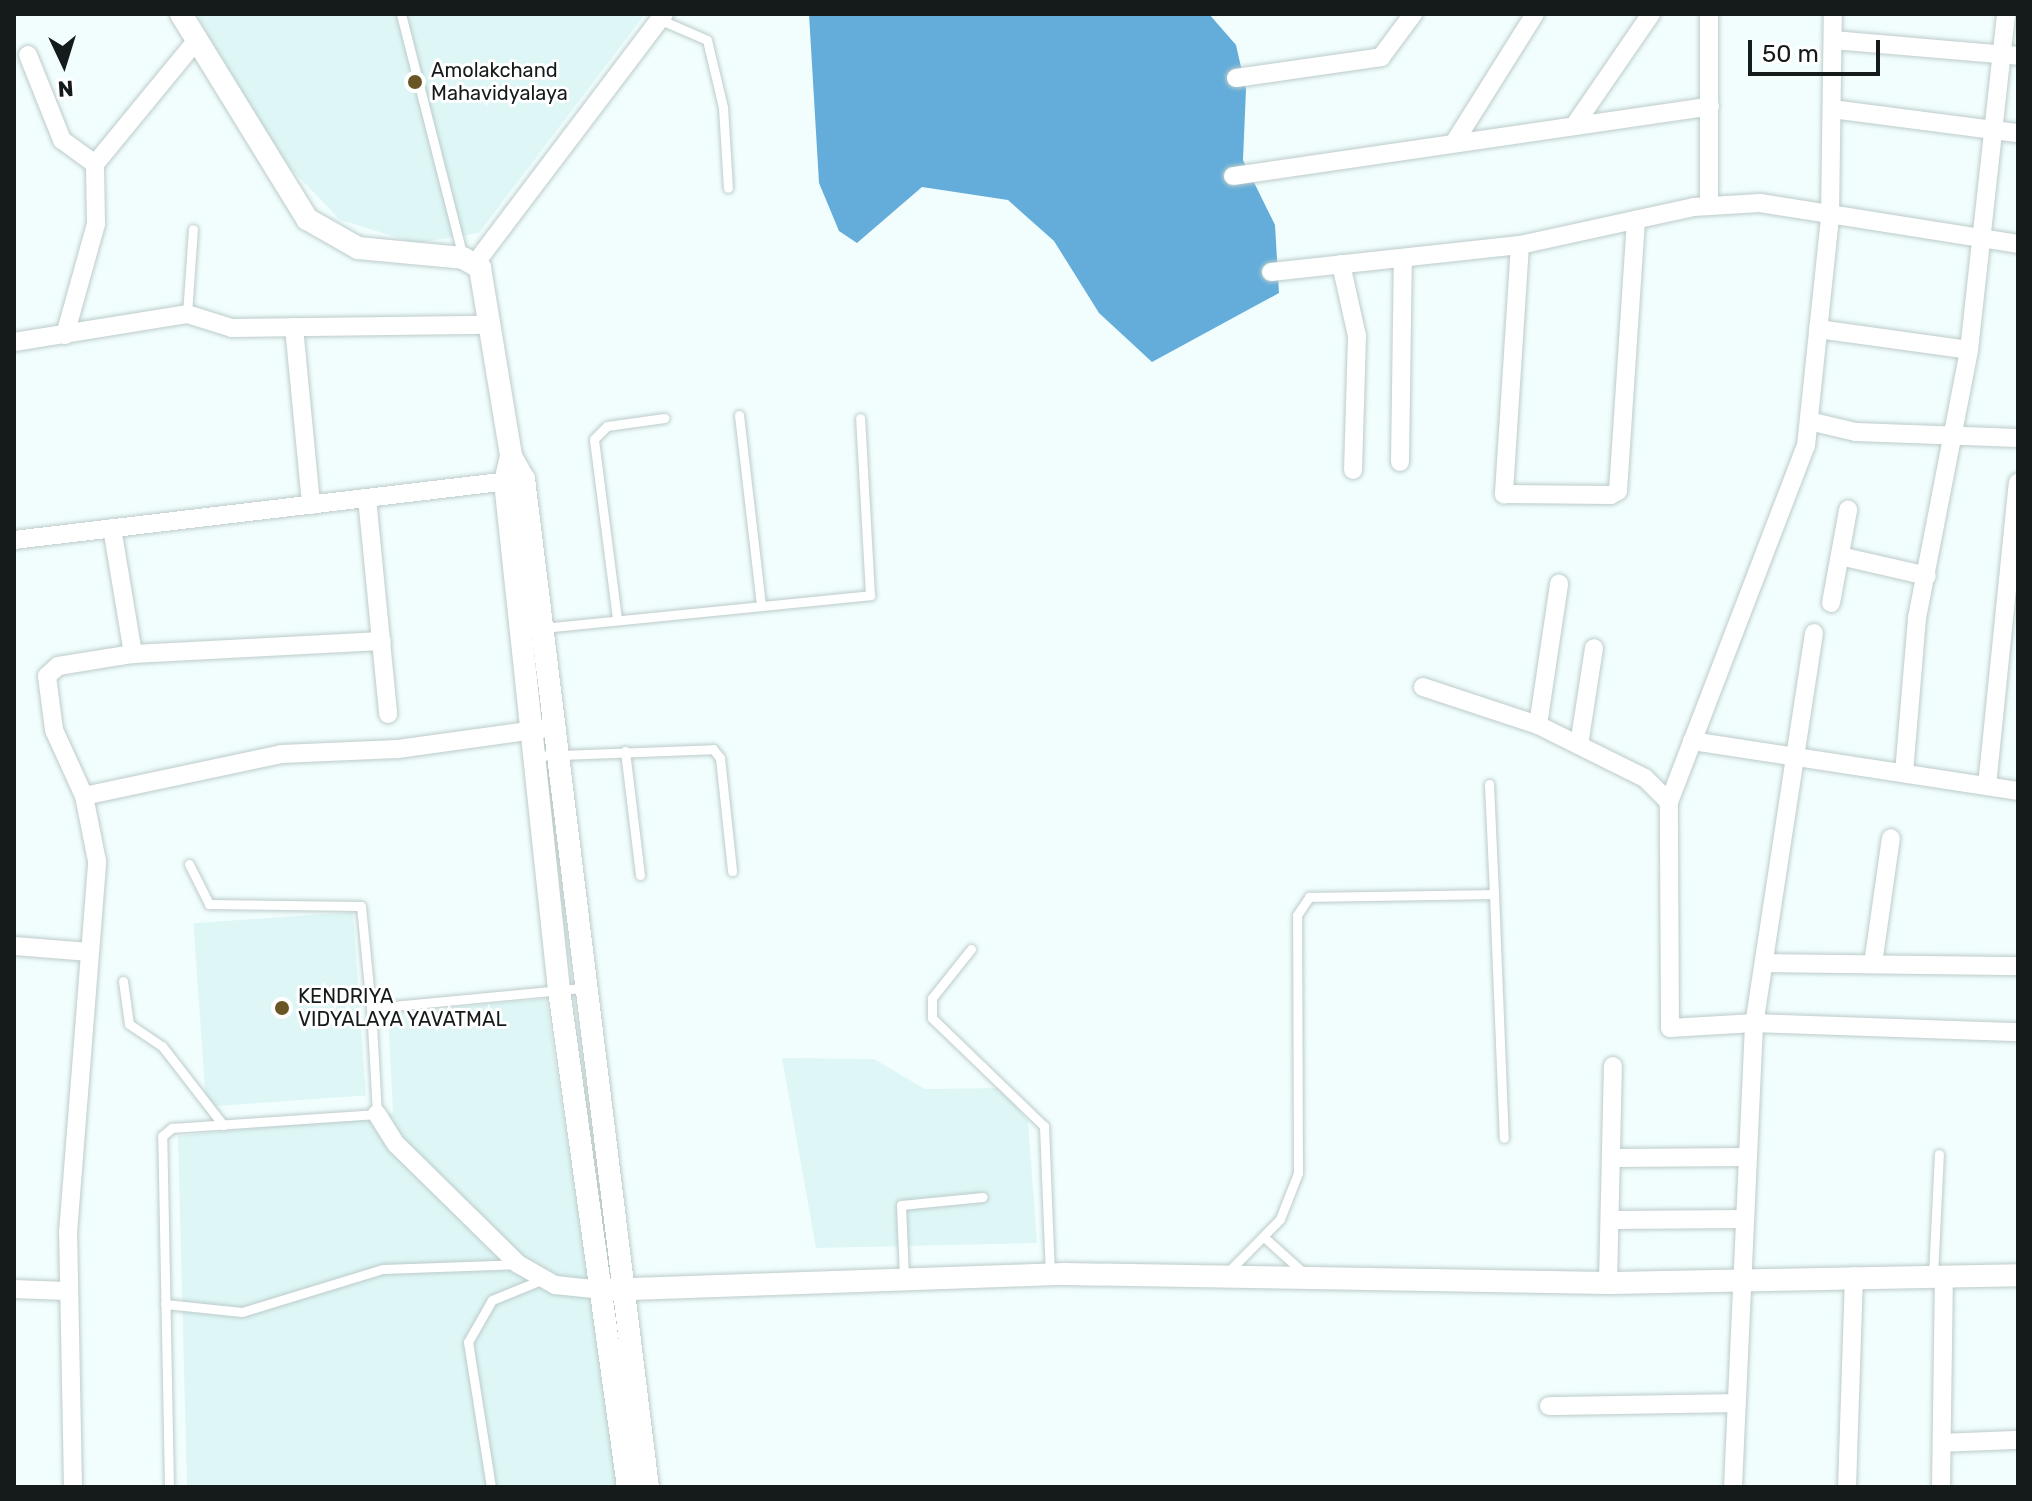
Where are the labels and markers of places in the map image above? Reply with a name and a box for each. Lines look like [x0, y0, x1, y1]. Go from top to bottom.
place label: Amolakchand Mahavidyalaya [431, 58, 568, 105]
marker: Amolakchand Mahavidyalaya [406, 73, 424, 91]
place label: KENDRIYA VIDYALAYA YAVATMAL [298, 984, 508, 1031]
marker: KENDRIYA VIDYALAYA YAVATMAL [273, 999, 291, 1017]

